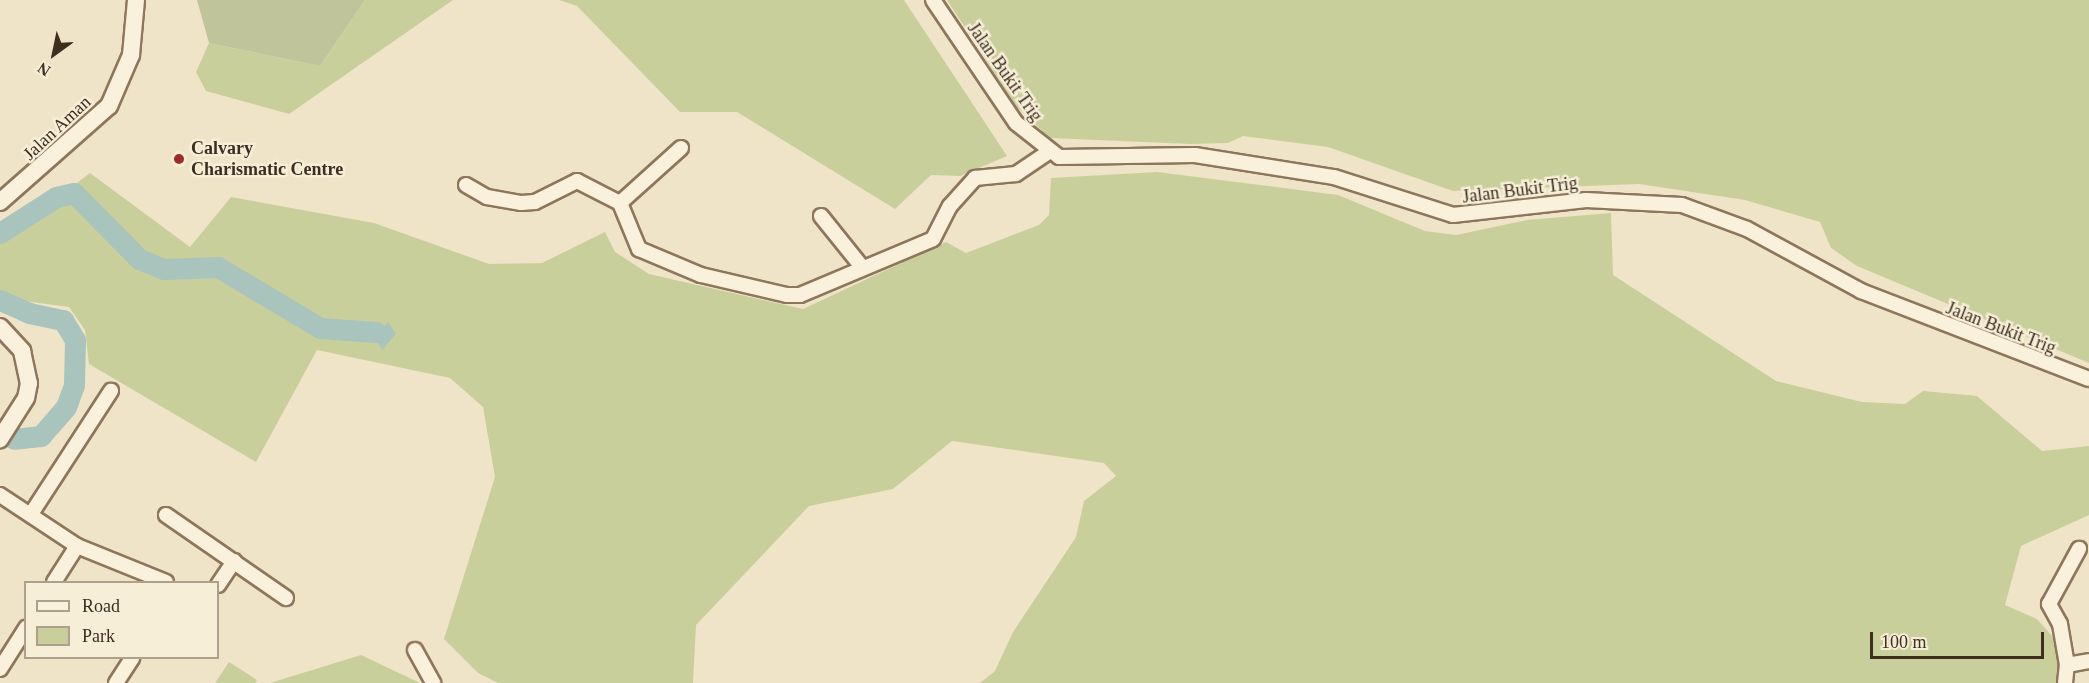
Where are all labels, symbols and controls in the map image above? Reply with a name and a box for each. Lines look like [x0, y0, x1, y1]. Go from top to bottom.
street label: Jalan Bukit Trig [963, 18, 1047, 126]
north arrow [24, 24, 84, 84]
text: N [34, 59, 53, 80]
street label: Jalan Aman [18, 91, 96, 165]
place label: Calvary Charismatic Centre [191, 138, 343, 180]
marker: Calvary Charismatic Centre [172, 152, 186, 166]
street label: Jalan Bukit Trig [1461, 172, 1579, 208]
street label: Jalan Bukit Trig [1943, 297, 2059, 359]
legend [24, 581, 219, 659]
text: Road [82, 596, 120, 616]
scale bar [1873, 620, 2047, 658]
text: Park [82, 626, 115, 646]
text: 100 m [1881, 632, 1927, 652]

